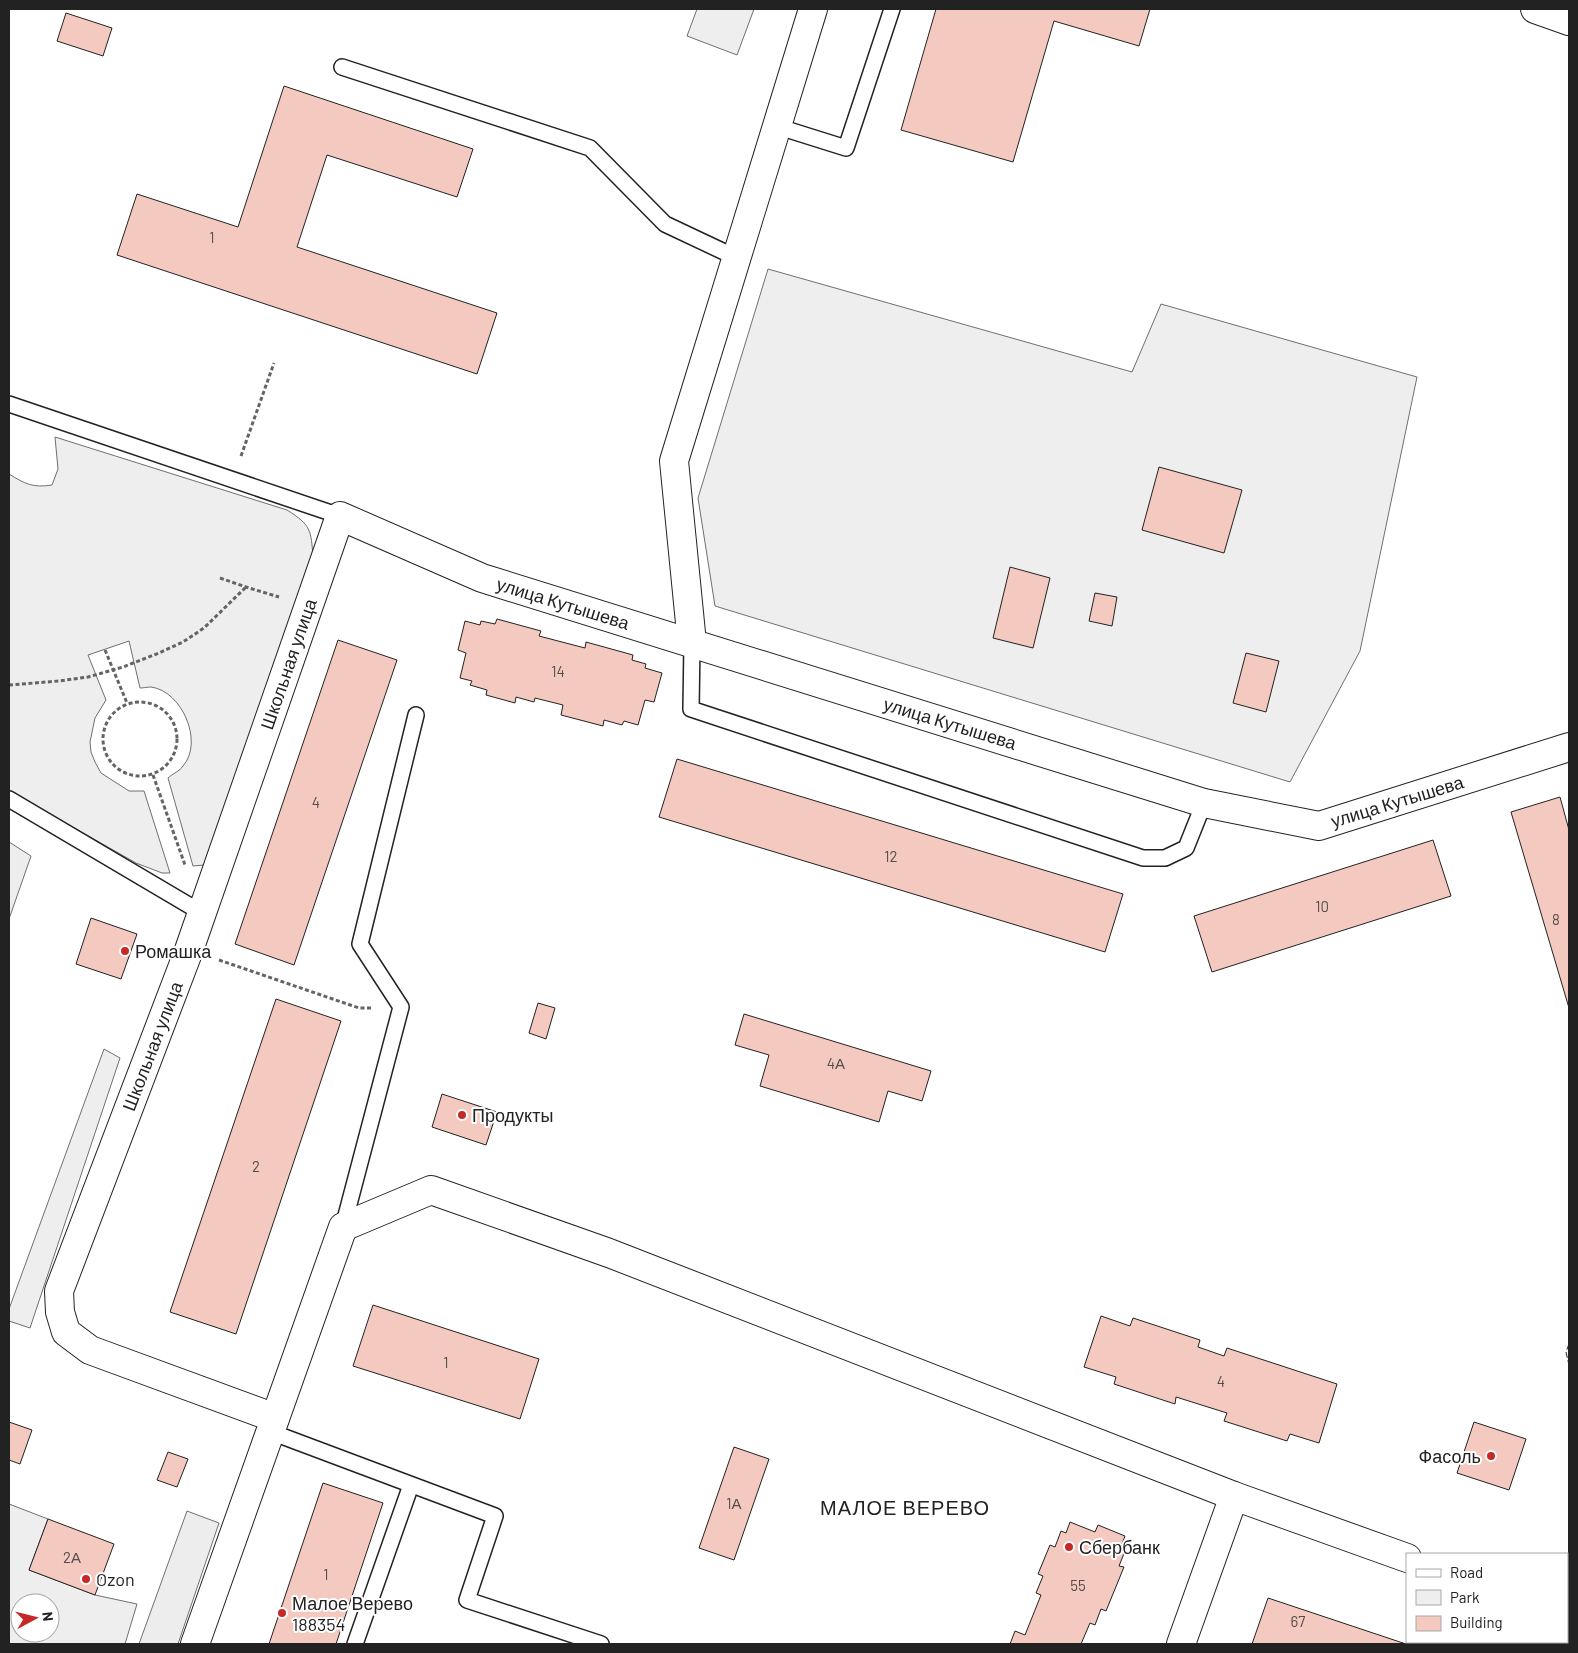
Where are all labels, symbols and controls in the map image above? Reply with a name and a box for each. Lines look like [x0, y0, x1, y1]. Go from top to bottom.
house number: 1 [209, 228, 215, 246]
street label: улица Кутышева [494, 572, 633, 634]
street label: Школьная улица [255, 595, 321, 732]
house number: 14 [551, 662, 565, 680]
street label: улица Кутышева [881, 692, 1020, 754]
street label: улица Кутышева [1328, 770, 1467, 832]
house number: 4 [312, 793, 320, 811]
house number: 12 [884, 847, 898, 865]
house number: 10 [1315, 897, 1329, 915]
house number: 8 [1552, 910, 1560, 928]
place label: Ромашка [135, 940, 212, 962]
marker: Ромашка [119, 945, 131, 957]
street label: Школьная улица [117, 977, 187, 1114]
house number: 4А [827, 1054, 845, 1072]
place label: Продукты [472, 1104, 553, 1126]
marker: Продукты [456, 1109, 468, 1121]
house number: 2 [252, 1157, 260, 1175]
house number: 1 [443, 1353, 449, 1371]
house number: 4 [1217, 1372, 1225, 1390]
place label: Фасоль [1419, 1445, 1481, 1467]
marker: Фасоль [1485, 1450, 1497, 1462]
house number: 1А [726, 1494, 742, 1512]
district label: МАЛОЕ ВЕРЕВО [820, 1495, 990, 1519]
place label: Сбербанк [1079, 1536, 1160, 1558]
marker: Сбербанк [1063, 1541, 1075, 1553]
house number: 2А [63, 1548, 81, 1566]
legend [1406, 1553, 1568, 1643]
text: Road [1450, 1563, 1483, 1581]
house number: 1 [323, 1565, 329, 1583]
place label: Ozon [96, 1568, 135, 1590]
marker: Ozon [80, 1573, 92, 1585]
house number: 55 [1070, 1576, 1086, 1594]
text: Park [1450, 1588, 1480, 1606]
place label: Малое Верево 188354 [292, 1592, 413, 1635]
north arrow [10, 1593, 60, 1643]
marker: Малое Верево 188354 [276, 1607, 288, 1619]
text: N [39, 1611, 57, 1622]
house number: 67 [1291, 1612, 1305, 1630]
text: Building [1450, 1613, 1503, 1631]

